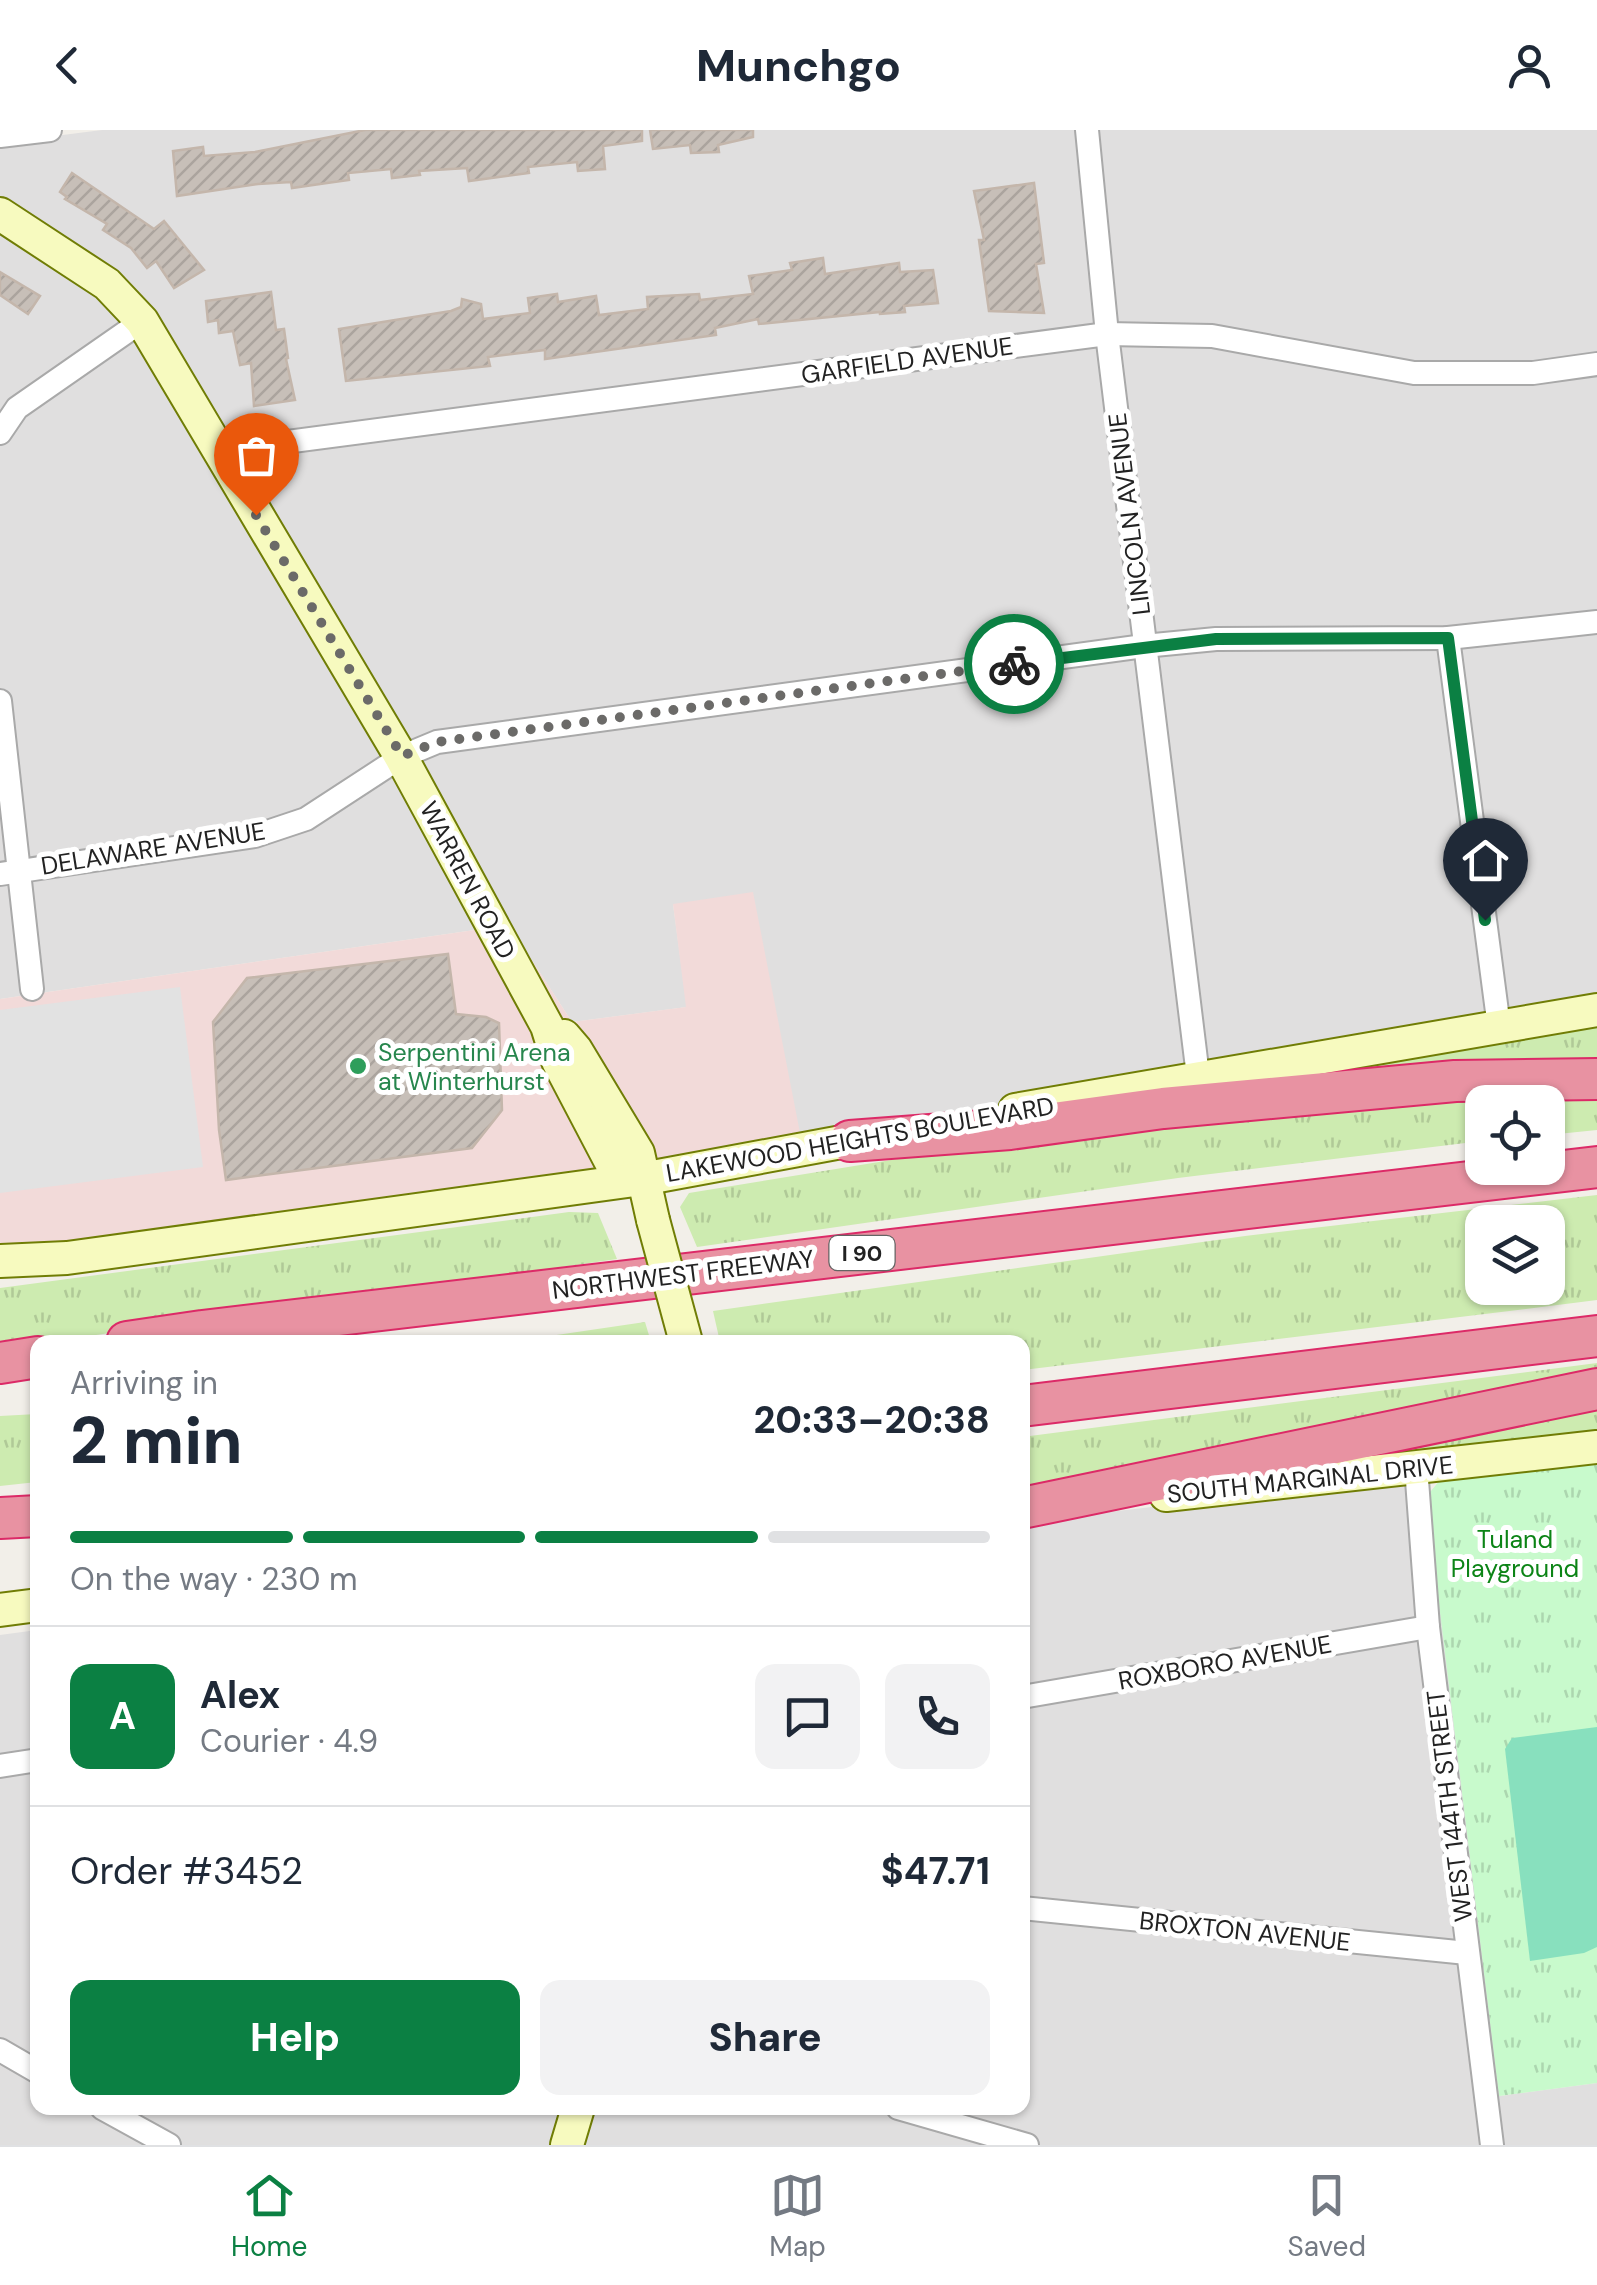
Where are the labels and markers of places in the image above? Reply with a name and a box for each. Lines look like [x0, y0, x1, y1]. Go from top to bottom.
pin [214, 413, 299, 516]
pin [1443, 818, 1528, 921]
place label: Serpentini Arena at Winterhurst [378, 1036, 570, 1098]
marker: Serpentini Arena at Winterhurst [347, 1055, 369, 1077]

